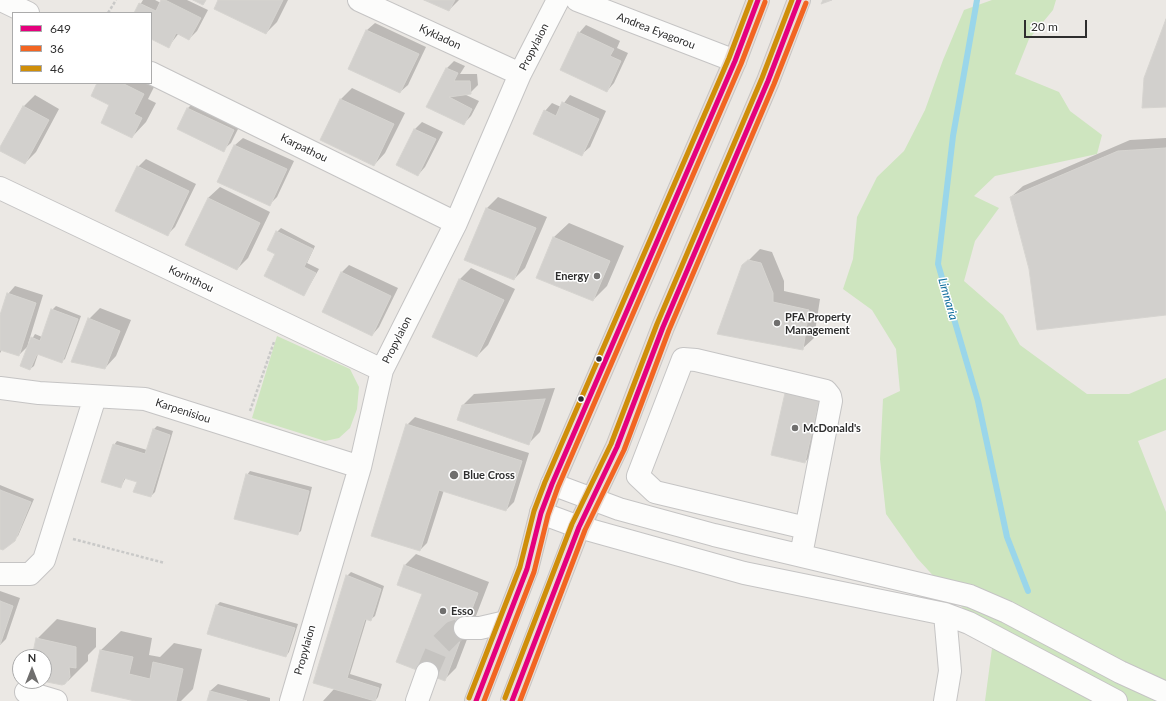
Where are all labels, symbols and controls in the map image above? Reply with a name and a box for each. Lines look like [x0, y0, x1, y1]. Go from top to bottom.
street label: Andrea Eyagorou [615, 10, 697, 52]
legend [12, 12, 152, 84]
scale bar [1026, 12, 1089, 38]
text: 20 m [1031, 19, 1058, 34]
text: 649 [50, 21, 71, 36]
street label: Propylaion [516, 21, 552, 73]
street label: Kykladon [417, 22, 463, 52]
text: 36 [50, 41, 64, 56]
text: 46 [50, 61, 64, 76]
street label: Karpathou [278, 131, 330, 165]
street label: Korinthou [166, 263, 216, 295]
place label: Energy [555, 269, 589, 283]
marker: Energy [592, 271, 602, 281]
water label: Limnaria [935, 276, 961, 322]
place label: PFA Property Management [785, 310, 851, 336]
street label: Propylaion [379, 314, 415, 366]
marker: PFA Property Management [772, 318, 782, 328]
unlabelled marker [594, 354, 604, 364]
unlabelled marker [576, 394, 586, 404]
street label: Karpenisiou [154, 396, 212, 426]
place label: McDonald's [803, 421, 861, 435]
marker: McDonald's [790, 423, 800, 433]
place label: Blue Cross [463, 468, 515, 482]
marker: Blue Cross [448, 469, 460, 481]
place label: Esso [451, 604, 473, 618]
marker: Esso [438, 606, 448, 616]
street label: Propylaion [292, 624, 318, 676]
north arrow [12, 649, 52, 689]
text: N [28, 651, 36, 664]

